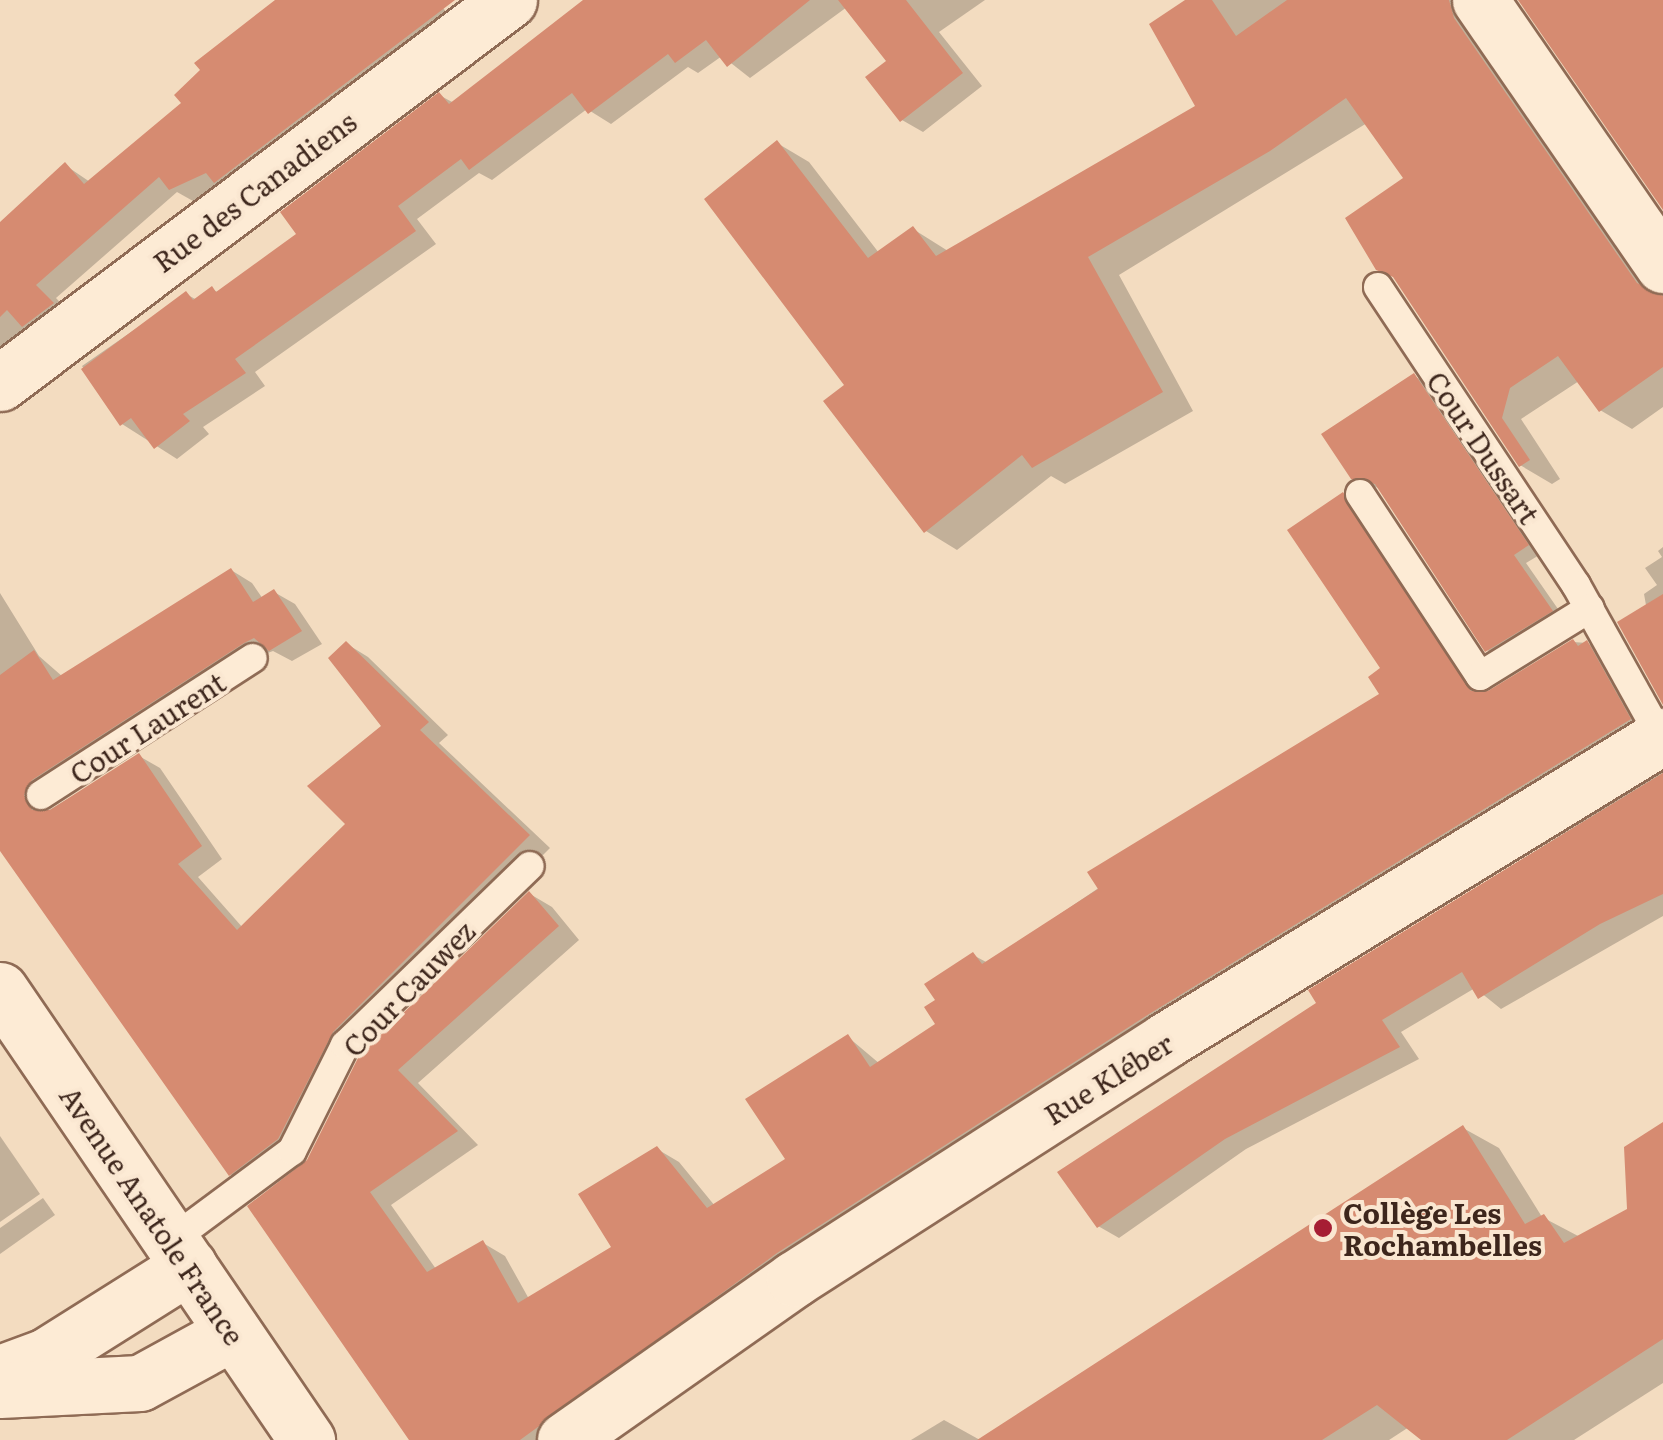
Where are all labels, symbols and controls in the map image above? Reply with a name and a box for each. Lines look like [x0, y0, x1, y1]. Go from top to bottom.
street label: Rue des Canadiens [146, 104, 362, 278]
street label: Cour Dussart [1421, 365, 1547, 529]
street label: Cour Laurent [63, 664, 231, 790]
street label: Cour Cauwez [335, 913, 481, 1063]
street label: Rue Kléber [1037, 1025, 1179, 1131]
street label: Avenue Anatole France [54, 1079, 252, 1351]
place label: Collège Les Rochambelles [1343, 1195, 1542, 1261]
marker: Collège Les Rochambelles [1312, 1217, 1334, 1239]

